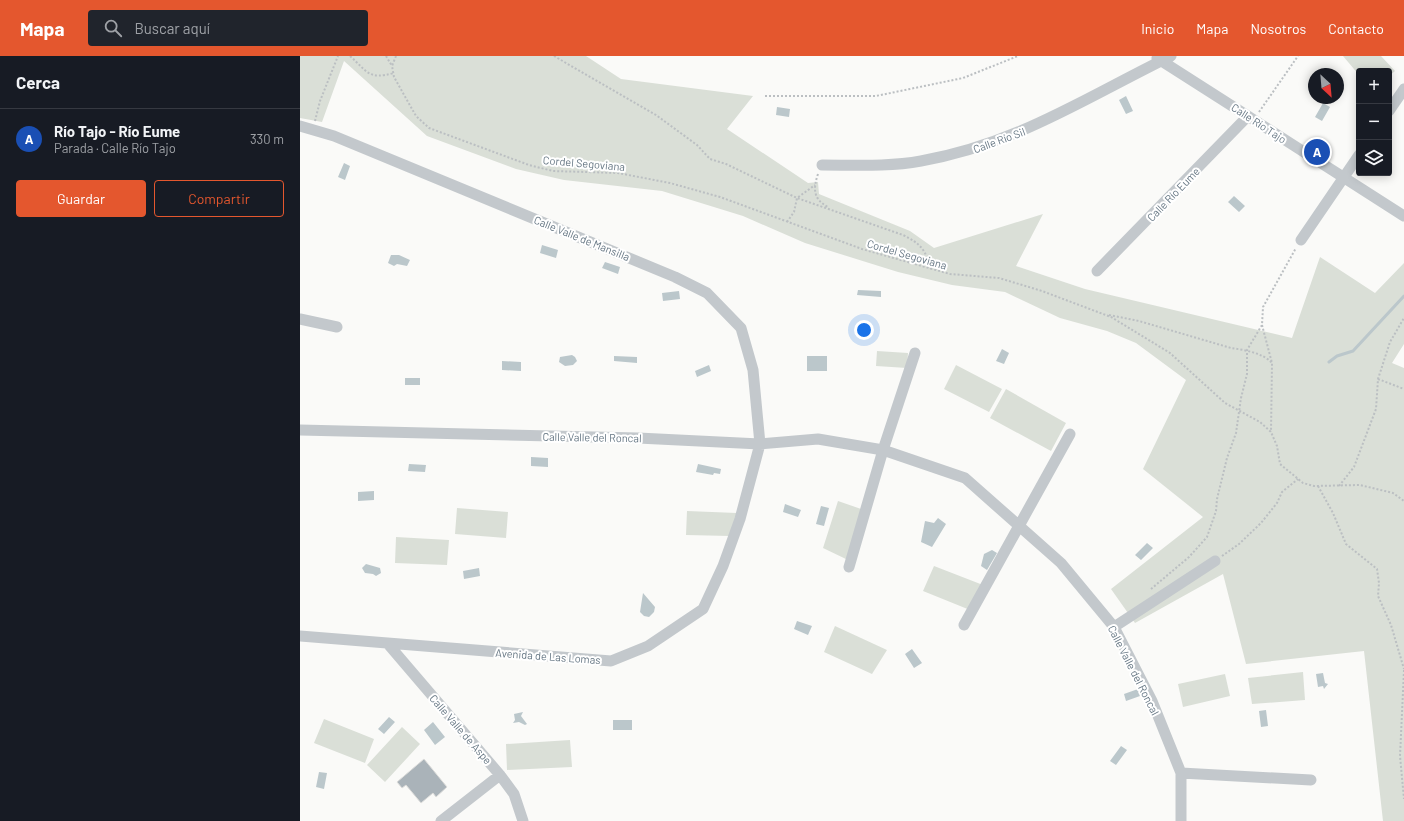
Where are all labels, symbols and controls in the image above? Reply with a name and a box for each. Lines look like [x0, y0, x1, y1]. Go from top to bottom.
search box [88, 10, 368, 46]
text: Mapa [20, 17, 64, 40]
icon: search [102, 17, 124, 39]
text: Buscar aquí [134, 19, 210, 37]
text: Inicio [1141, 20, 1174, 37]
text: Mapa [1196, 20, 1228, 37]
text: Nosotros [1250, 20, 1306, 37]
text: Contacto [1328, 20, 1384, 37]
north arrow [1308, 68, 1344, 104]
map controls [1356, 68, 1392, 176]
button: + [1356, 68, 1392, 104]
text: Cerca [16, 72, 60, 92]
street label: Calle Río Tajo [1229, 100, 1289, 146]
button: − [1356, 104, 1392, 140]
text: Río Tajo - Río Eume [54, 122, 180, 140]
street label: Calle Río Sil [971, 125, 1027, 155]
text: A [25, 131, 33, 147]
text: 330 m [250, 131, 284, 147]
pin: A [1304, 137, 1330, 167]
text: Parada · Calle Río Tajo [54, 140, 176, 156]
button: layers [1356, 140, 1392, 176]
street label: Cordel Segoviana [542, 153, 626, 173]
street label: Calle Río Eume [1144, 164, 1202, 224]
button: Guardar [16, 180, 146, 217]
button: Compartir [154, 180, 284, 217]
street label: Calle Valle de Mansilla [532, 213, 632, 263]
street label: Cordel Segoviana [866, 236, 948, 272]
your location [854, 320, 874, 340]
street label: Calle Valle del Roncal [542, 430, 642, 444]
street label: Calle Valle del Roncal [1106, 623, 1162, 717]
street label: Avenida de Las Lomas [495, 646, 601, 666]
street label: Calle Valle de Aspe [427, 692, 495, 767]

